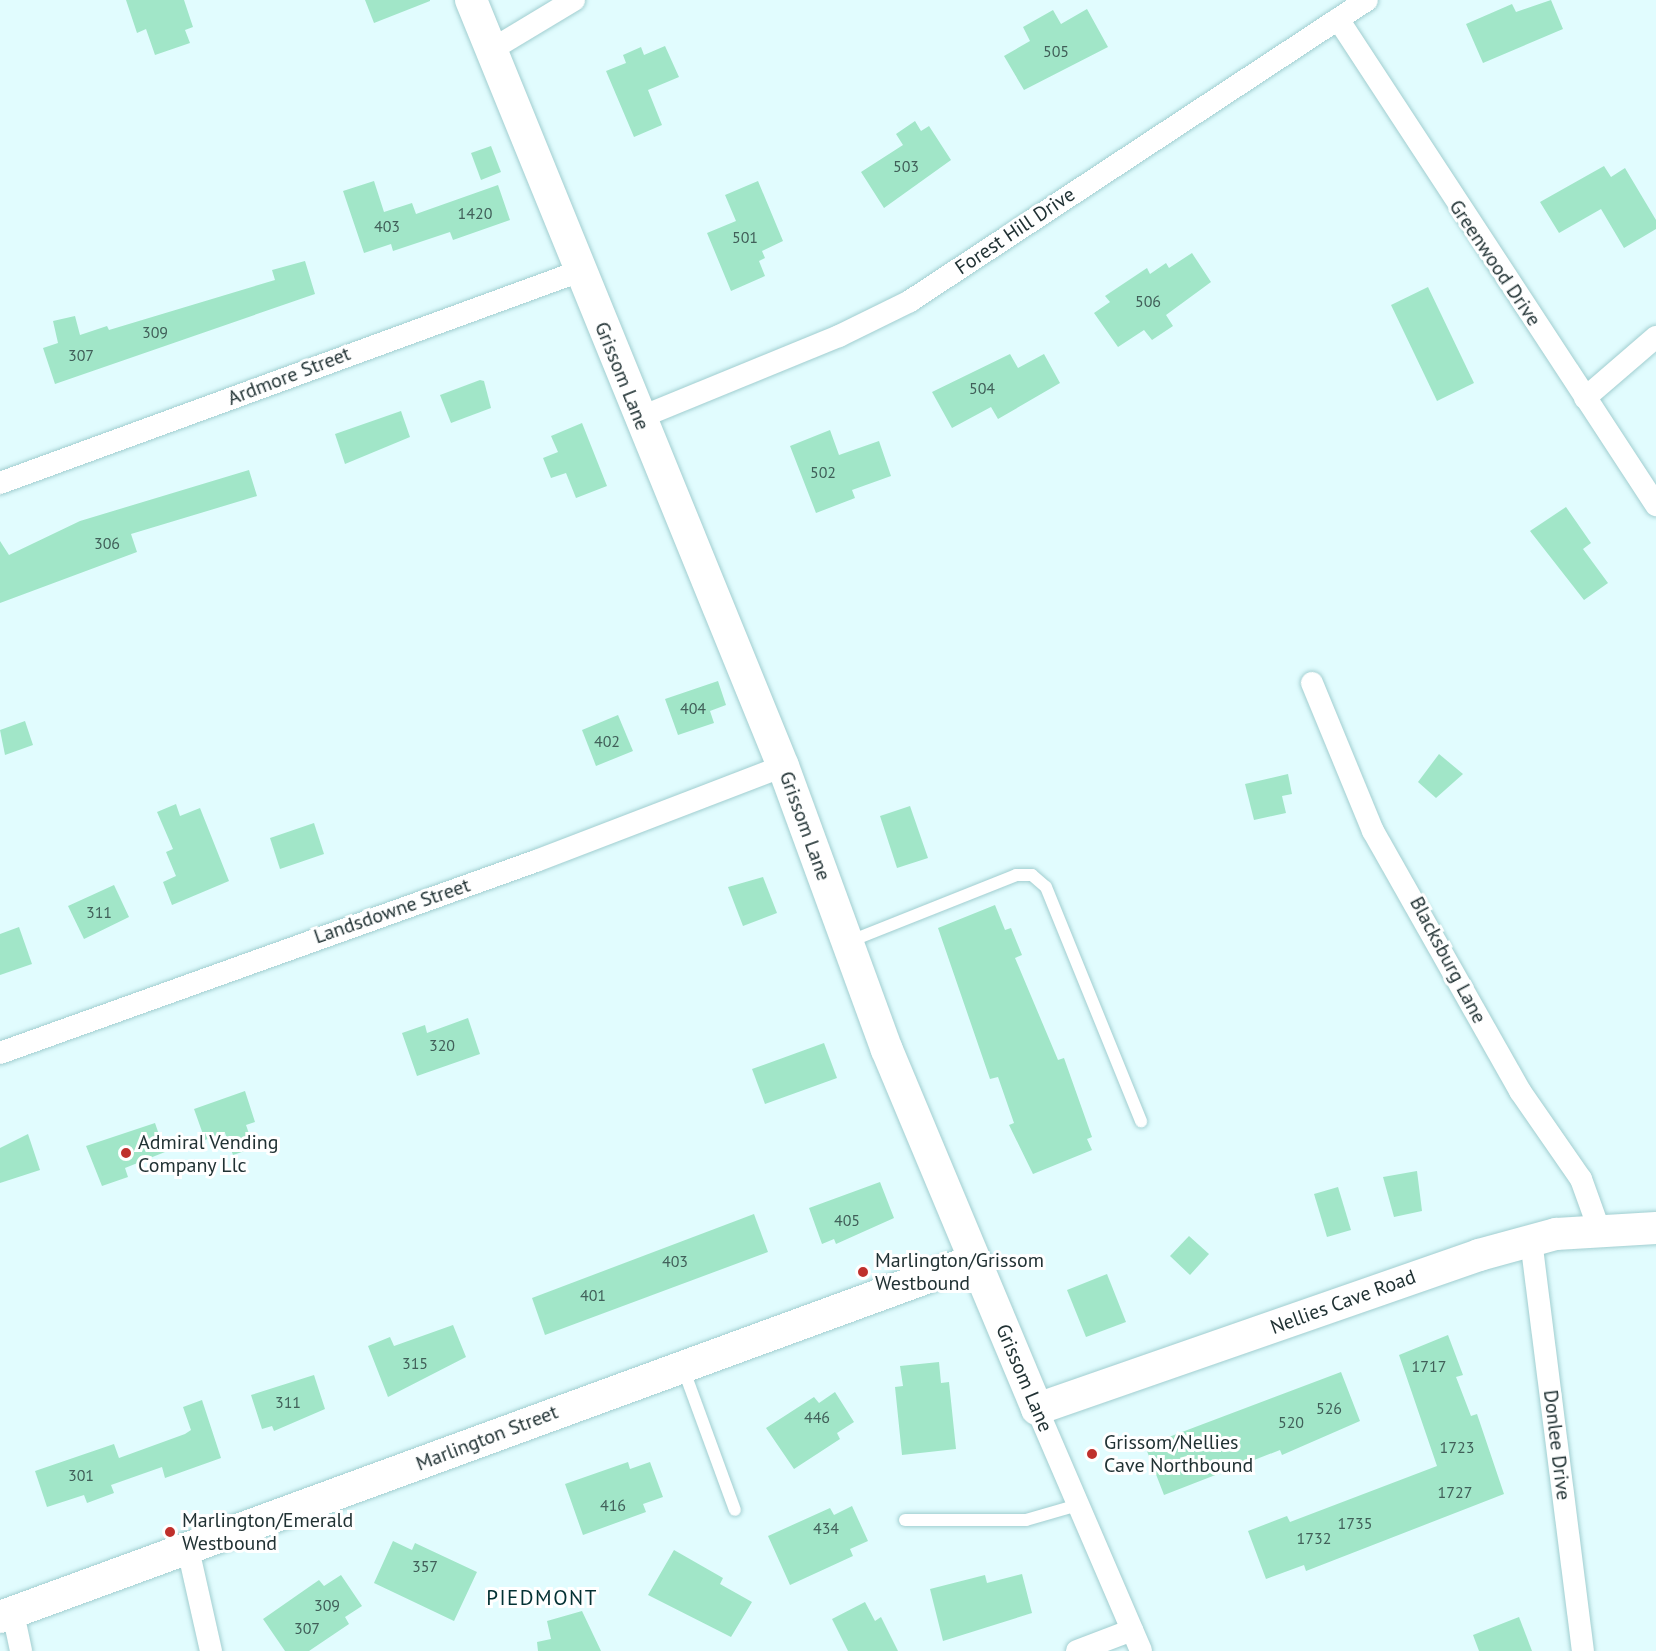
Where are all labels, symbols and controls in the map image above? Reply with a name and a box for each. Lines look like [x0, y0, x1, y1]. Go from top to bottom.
house number: 505 [1043, 41, 1069, 61]
house number: 503 [893, 156, 919, 176]
street label: Forest Hill Drive [951, 182, 1079, 280]
street label: Greenwood Drive [1444, 195, 1546, 331]
house number: 1420 [458, 203, 492, 223]
house number: 403 [374, 216, 400, 236]
house number: 501 [732, 227, 758, 247]
house number: 506 [1135, 291, 1161, 311]
street label: Grissom Lane [589, 318, 655, 434]
house number: 309 [142, 322, 168, 342]
street label: Ardmore Street [224, 342, 354, 410]
house number: 307 [68, 345, 94, 365]
house number: 504 [969, 378, 995, 398]
house number: 502 [810, 462, 836, 482]
house number: 306 [94, 533, 120, 553]
house number: 404 [680, 698, 706, 718]
house number: 402 [594, 731, 620, 751]
street label: Grissom Lane [774, 768, 836, 884]
street label: Landsdowne Street [311, 873, 473, 949]
street label: Blacksburg Lane [1405, 893, 1491, 1027]
house number: 311 [86, 902, 112, 922]
house number: 320 [429, 1035, 455, 1055]
place label: Admiral Vending Company Llc [138, 1130, 279, 1177]
marker: Admiral Vending Company Llc [119, 1146, 133, 1160]
house number: 405 [834, 1210, 860, 1230]
place label: Marlington/Grissom Westbound [875, 1248, 1044, 1295]
house number: 403 [662, 1251, 688, 1271]
marker: Marlington/Grissom Westbound [856, 1265, 870, 1279]
street label: Nellies Cave Road [1267, 1265, 1419, 1339]
house number: 401 [580, 1285, 606, 1305]
street label: Grissom Lane [991, 1321, 1057, 1435]
house number: 315 [402, 1353, 428, 1373]
house number: 1717 [1412, 1356, 1446, 1376]
street label: Donlee Drive [1538, 1389, 1576, 1501]
house number: 311 [275, 1392, 301, 1412]
house number: 526 [1316, 1398, 1342, 1418]
street label: Marlington Street [413, 1400, 561, 1476]
house number: 446 [804, 1407, 830, 1427]
house number: 520 [1278, 1412, 1304, 1432]
place label: Grissom/Nellies Cave Northbound [1104, 1430, 1253, 1477]
house number: 1723 [1440, 1437, 1474, 1457]
marker: Grissom/Nellies Cave Northbound [1085, 1447, 1099, 1461]
house number: 301 [68, 1465, 94, 1485]
house number: 1727 [1438, 1482, 1472, 1502]
house number: 416 [600, 1495, 626, 1515]
place label: Marlington/Emerald Westbound [182, 1508, 353, 1555]
house number: 1735 [1338, 1513, 1372, 1533]
house number: 434 [813, 1518, 839, 1538]
marker: Marlington/Emerald Westbound [163, 1525, 177, 1539]
house number: 1732 [1297, 1528, 1331, 1548]
house number: 357 [412, 1556, 438, 1576]
district label: PIEDMONT [486, 1585, 598, 1611]
house number: 309 [314, 1595, 340, 1615]
house number: 307 [294, 1618, 320, 1638]

